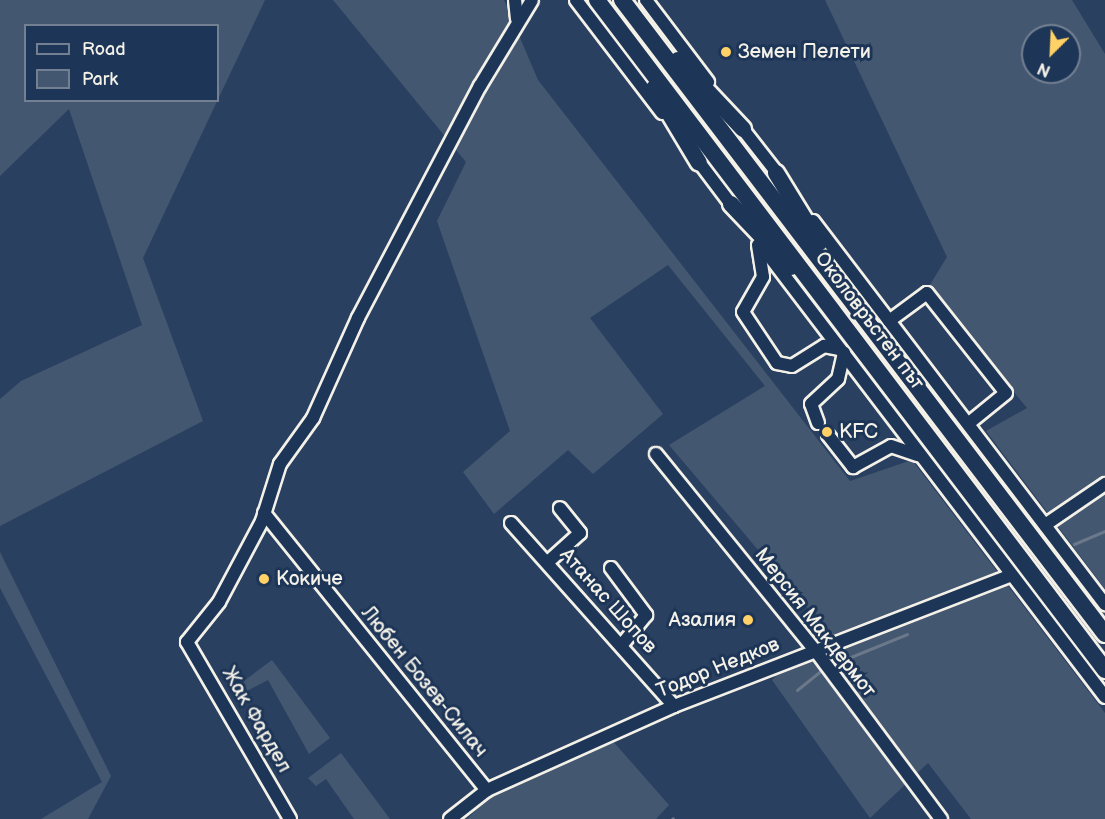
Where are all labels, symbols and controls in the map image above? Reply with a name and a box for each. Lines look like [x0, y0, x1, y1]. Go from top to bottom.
legend [24, 24, 219, 102]
north arrow [1021, 24, 1081, 84]
text: Road [82, 39, 126, 60]
place label: Земен Пелети [738, 40, 871, 64]
marker: Земен Пелети [719, 45, 733, 59]
text: N [1035, 58, 1054, 80]
text: Park [82, 69, 118, 90]
street label: Околовръстен път [809, 247, 929, 395]
place label: KFC [839, 420, 878, 444]
marker: KFC [820, 425, 834, 439]
street label: Атанас Шопов [554, 543, 662, 659]
street label: Мерсия Макдермот [749, 544, 881, 702]
place label: Кокиче [276, 567, 343, 591]
marker: Кокиче [257, 572, 271, 586]
street label: Любен Бозев-Силач [356, 602, 492, 762]
place label: Азалия [669, 608, 736, 632]
marker: Азалия [741, 613, 755, 627]
street label: Тодор Недков [653, 633, 783, 703]
street label: Жак Фардел [216, 663, 296, 777]

